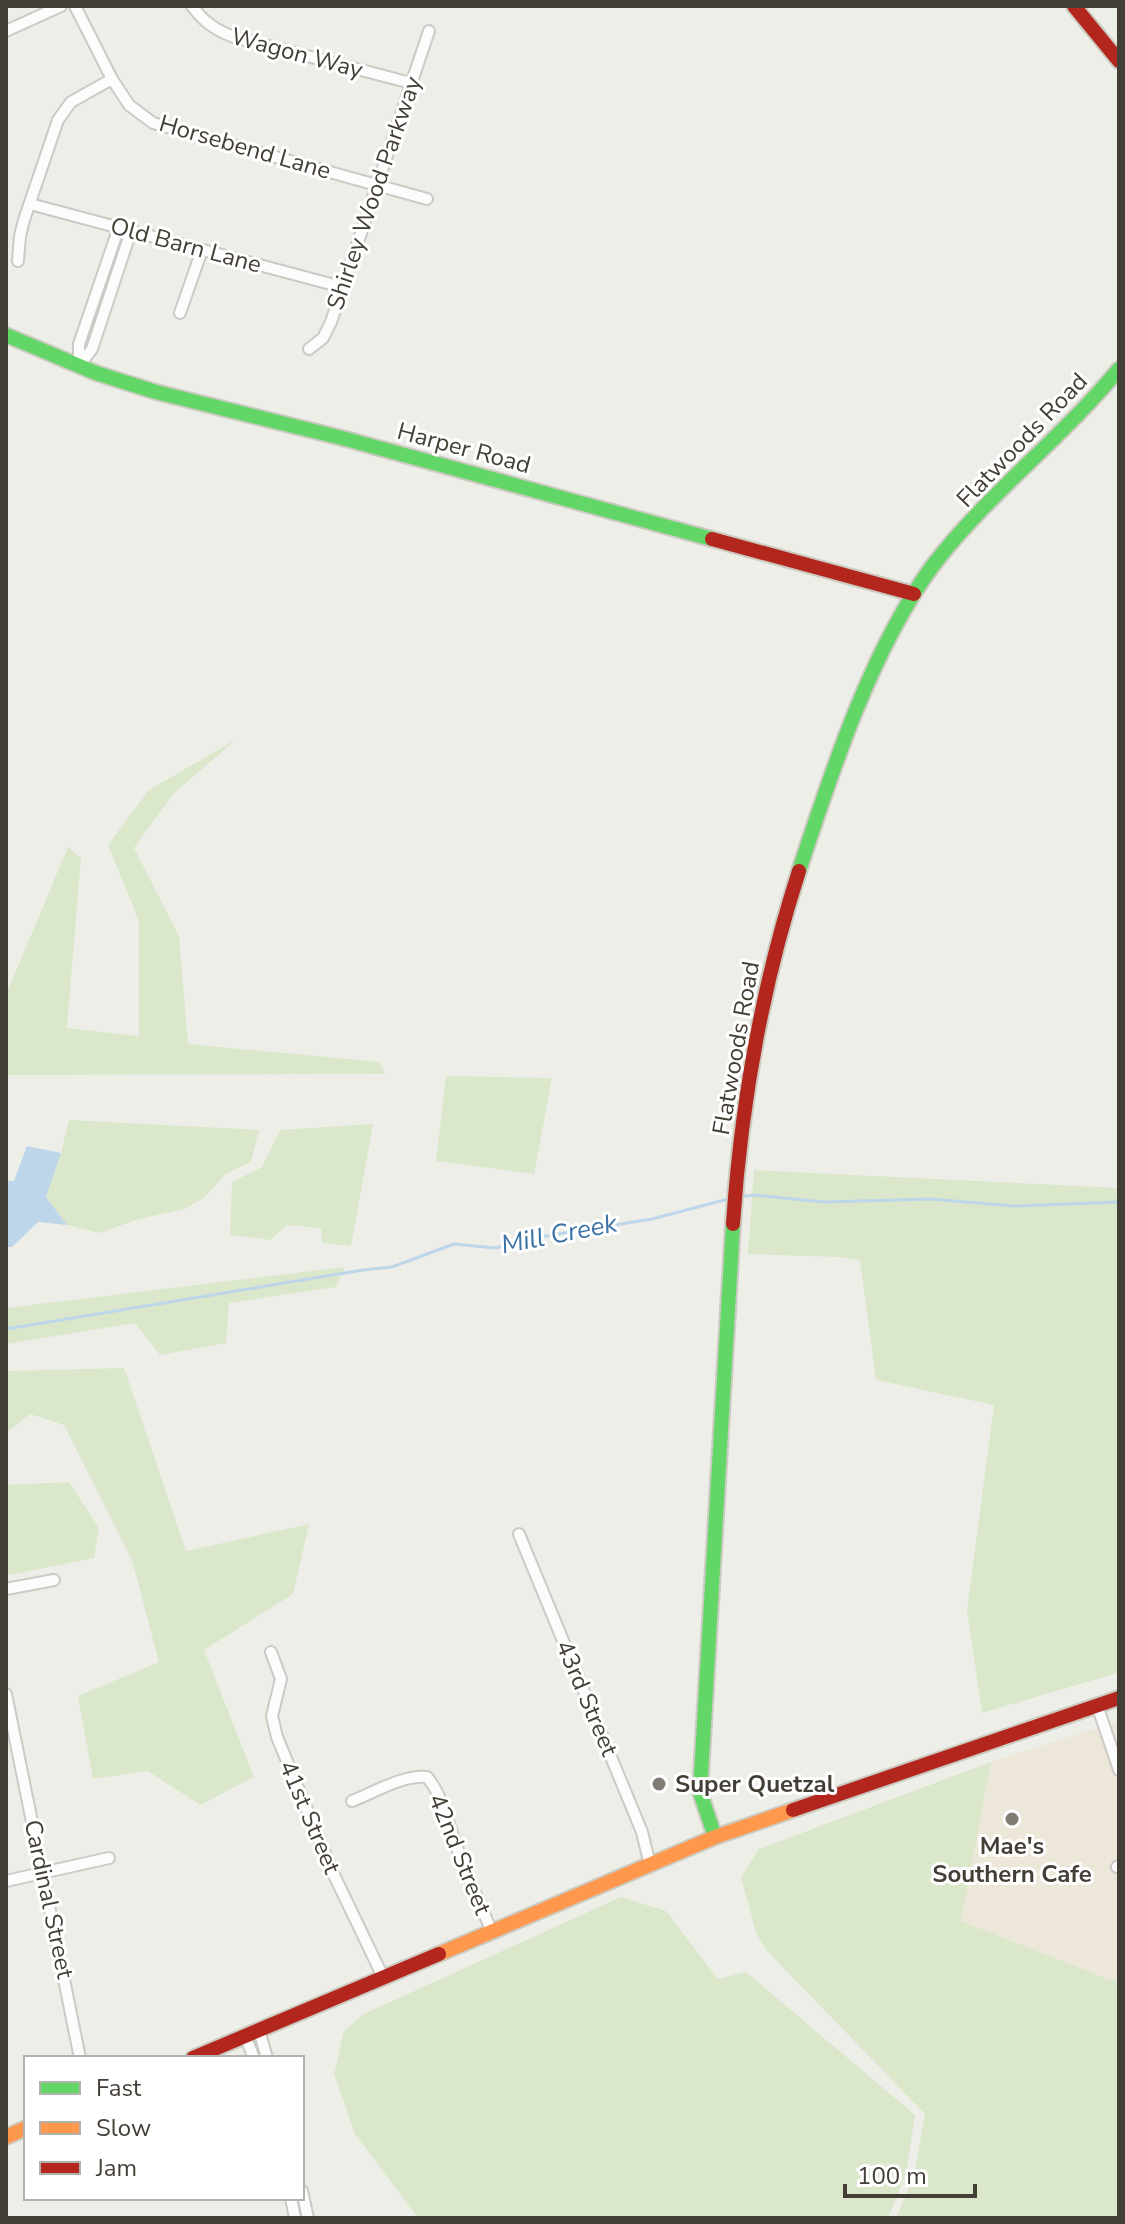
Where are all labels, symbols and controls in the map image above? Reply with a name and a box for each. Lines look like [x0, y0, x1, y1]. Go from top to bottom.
street label: Wagon Way [228, 20, 367, 86]
street label: Shirley Wood Parkway [319, 71, 429, 314]
street label: Horsebend Lane [155, 107, 335, 187]
street label: Old Barn Lane [107, 209, 265, 281]
street label: Flatwoods Road [949, 366, 1095, 514]
street label: Harper Road [394, 415, 534, 481]
street label: Flatwoods Road [705, 959, 767, 1137]
water label: Mill Creek [498, 1205, 621, 1262]
street label: 43rd Street [548, 1635, 626, 1761]
street label: 41st Street [272, 1755, 348, 1879]
place label: Super Quetzal [675, 1768, 835, 1800]
marker: Super Quetzal [650, 1775, 668, 1793]
street label: 42nd Street [421, 1789, 499, 1920]
marker: Mae's Southern Cafe [1003, 1810, 1021, 1828]
street label: Cardinal Street [17, 1817, 82, 1982]
place label: Mae's Southern Cafe [932, 1830, 1092, 1890]
legend [24, 2056, 304, 2200]
text: Fast [96, 2072, 142, 2104]
text: Slow [96, 2112, 151, 2144]
scale bar [845, 2148, 975, 2198]
text: Jam [95, 2152, 137, 2184]
text: 100 m [857, 2160, 927, 2192]

